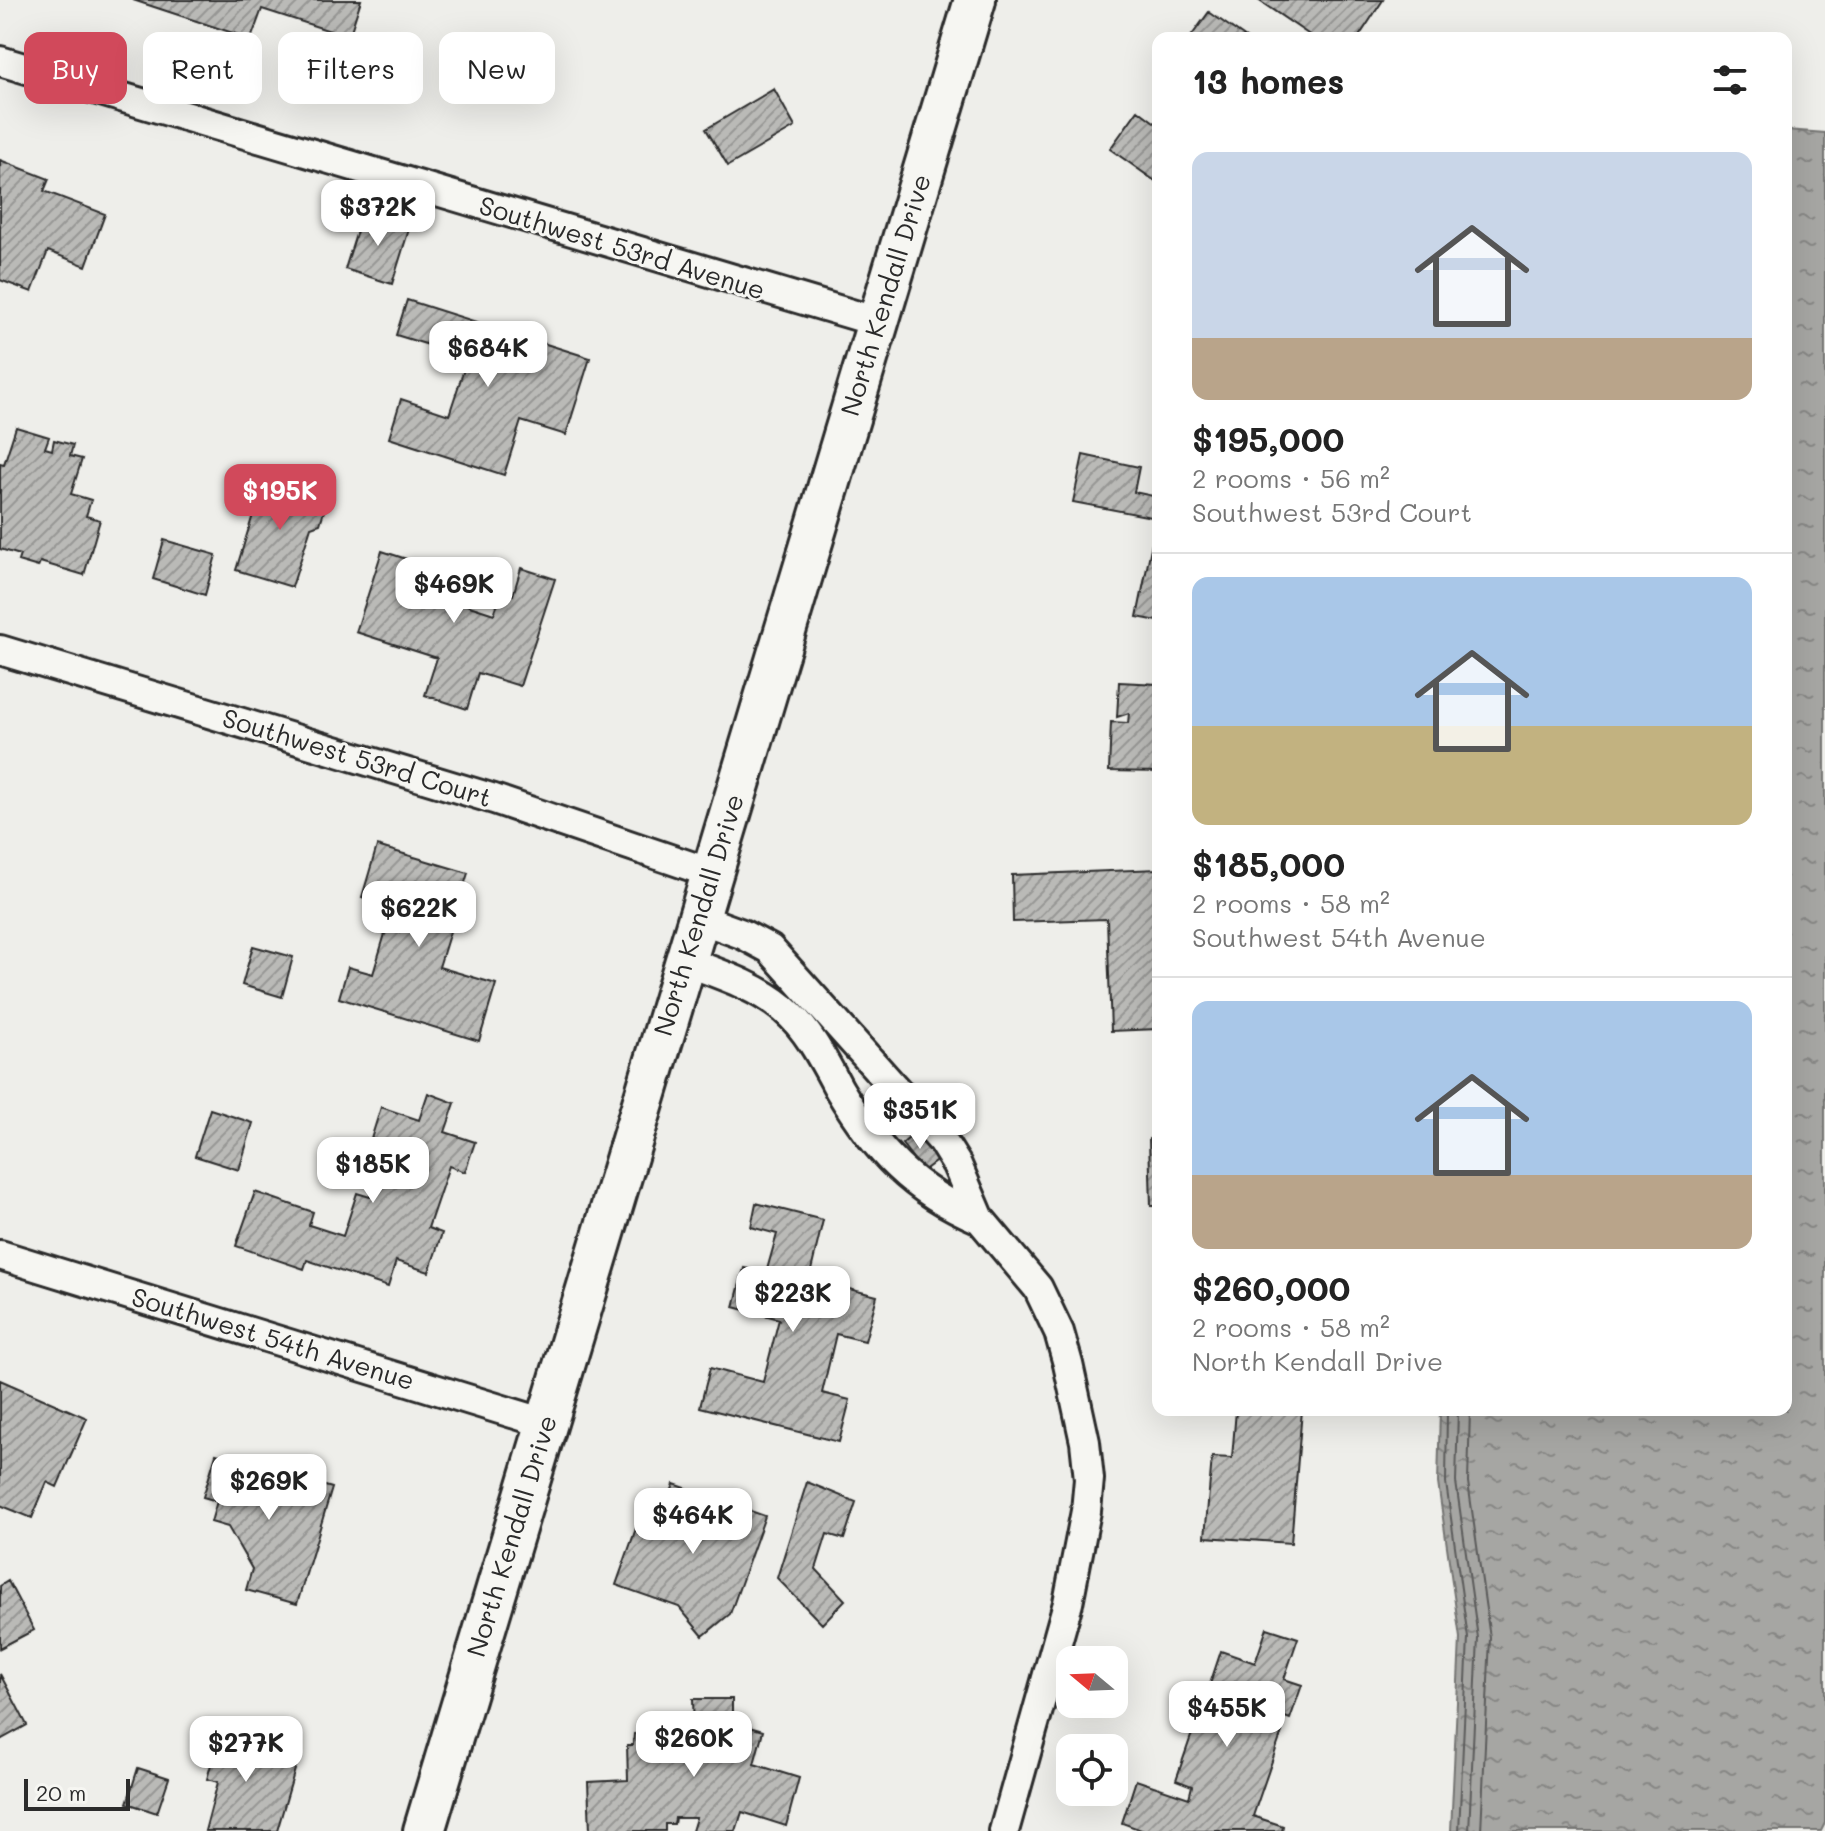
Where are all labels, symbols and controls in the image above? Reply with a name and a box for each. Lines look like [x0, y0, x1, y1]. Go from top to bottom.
chip: Buy [24, 32, 127, 104]
chip: Rent [143, 32, 262, 104]
chip: Filters [278, 32, 423, 104]
chip: New [439, 32, 555, 104]
text: 13 homes [1192, 58, 1345, 103]
icon: filters [1708, 58, 1752, 102]
street label: North Kendall Drive [832, 170, 938, 420]
pin: $372K [322, 180, 434, 248]
street label: Southwest 53rd Avenue [475, 187, 769, 307]
text: $372K [339, 189, 417, 223]
icon: home [1400, 204, 1544, 348]
pin: $684K [432, 321, 544, 389]
text: $684K [447, 330, 529, 364]
text: $195,000 [1192, 416, 1344, 461]
text: 2 rooms · 56 m² [1192, 461, 1390, 495]
pin: $195K [224, 464, 336, 532]
text: $195K [242, 473, 318, 507]
text: Southwest 53rd Court [1192, 495, 1472, 529]
pin: $469K [398, 557, 510, 625]
text: $469K [413, 566, 495, 600]
icon: home [1400, 629, 1544, 773]
street label: Southwest 53rd Court [218, 700, 496, 814]
street label: North Kendall Drive [645, 790, 751, 1040]
text: $185,000 [1192, 841, 1345, 886]
pin: $622K [363, 881, 475, 949]
text: 2 rooms · 58 m² [1192, 886, 1390, 920]
text: $622K [380, 890, 458, 924]
text: Southwest 54th Avenue [1192, 920, 1486, 954]
icon: home [1400, 1053, 1544, 1197]
pin: $351K [864, 1083, 976, 1151]
text: $351K [882, 1092, 958, 1126]
pin: $185K [317, 1137, 429, 1205]
text: $185K [335, 1146, 411, 1180]
text: $260,000 [1192, 1265, 1350, 1310]
pin: $223K [737, 1266, 849, 1334]
text: $223K [754, 1275, 832, 1309]
street label: Southwest 54th Avenue [128, 1279, 419, 1397]
text: 2 rooms · 58 m² [1192, 1310, 1390, 1344]
text: North Kendall Drive [1192, 1344, 1443, 1378]
street label: North Kendall Drive [458, 1411, 564, 1661]
pin: $269K [213, 1454, 325, 1522]
text: $269K [229, 1463, 309, 1497]
pin: $464K [637, 1488, 749, 1556]
text: $464K [652, 1497, 734, 1531]
north arrow [1056, 1646, 1128, 1718]
map controls [1056, 1646, 1128, 1806]
pin: $455K [1171, 1681, 1283, 1749]
text: $455K [1187, 1690, 1267, 1724]
pin: $260K [638, 1711, 750, 1779]
pin: $277K [190, 1716, 302, 1784]
text: $260K [654, 1720, 734, 1754]
text: $277K [208, 1725, 284, 1759]
button: locate [1056, 1734, 1128, 1806]
scale bar [24, 1775, 130, 1811]
text: 20 m [36, 1778, 86, 1807]

